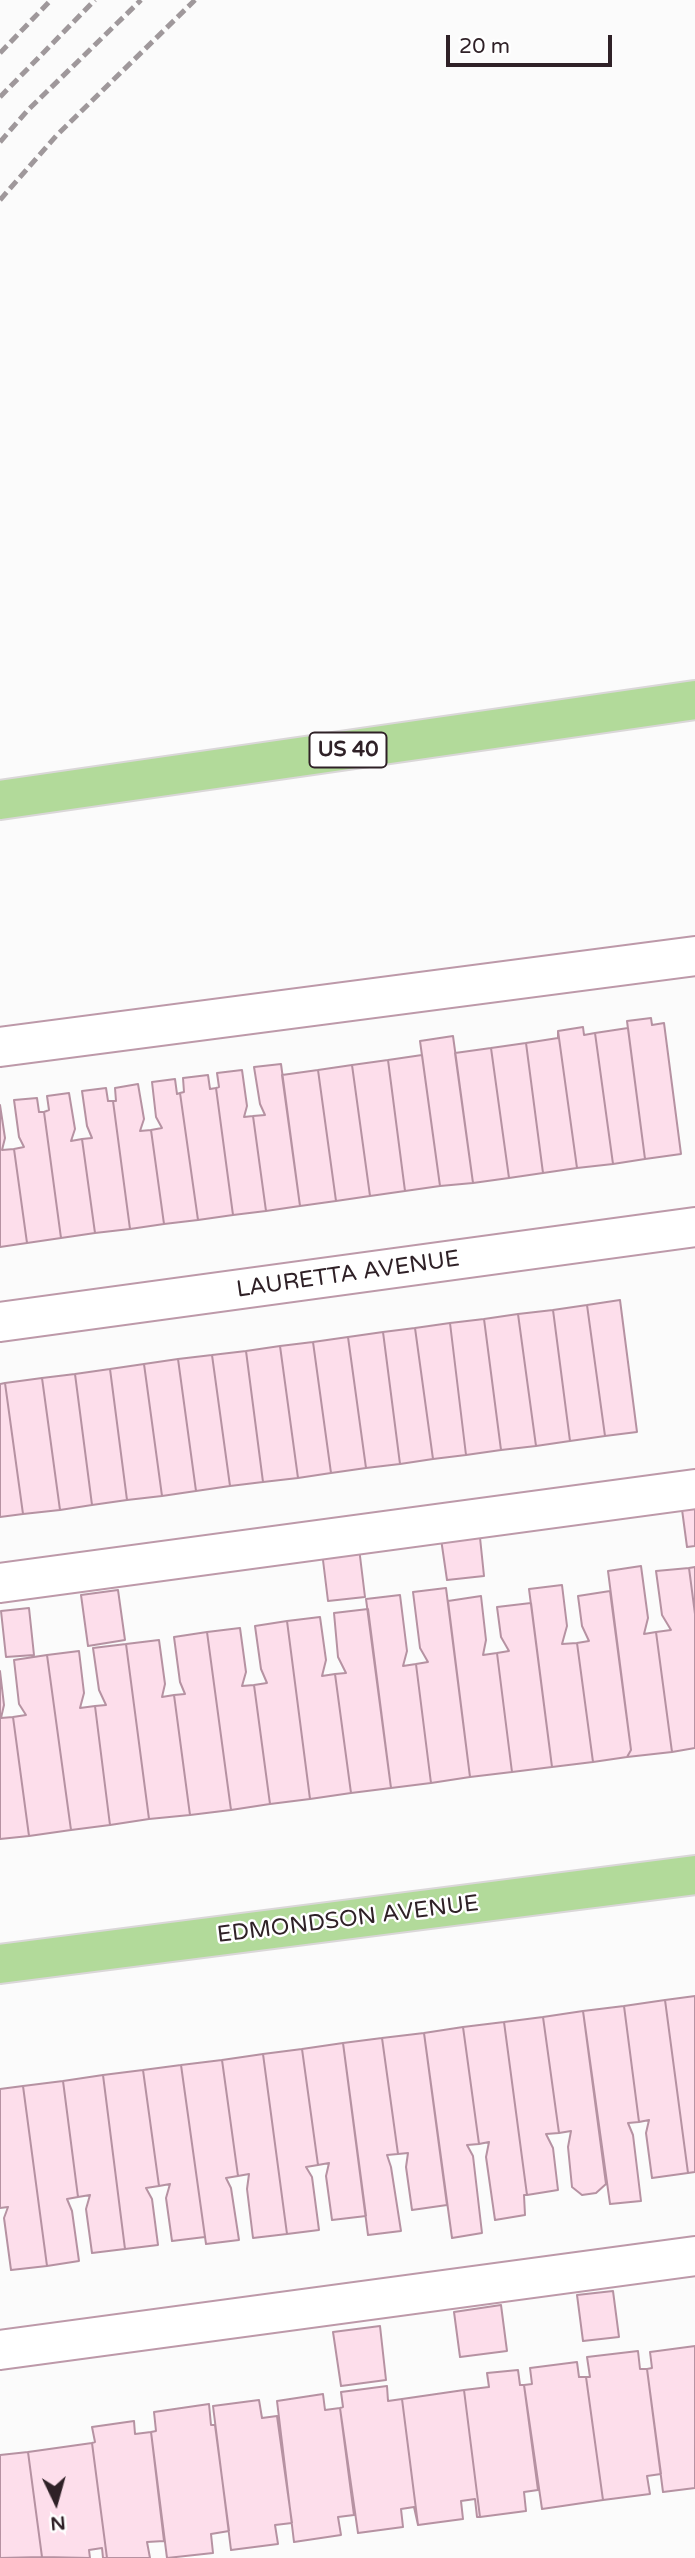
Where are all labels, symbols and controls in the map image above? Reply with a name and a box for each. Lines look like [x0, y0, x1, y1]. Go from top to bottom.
scale bar [450, 21, 616, 65]
text: 20 m [459, 34, 510, 59]
road number: US 40 [310, 732, 386, 768]
street label: LAURETTA AVENUE [235, 1246, 461, 1304]
street label: EDMONDSON AVENUE [216, 1890, 480, 1950]
north arrow [21, 2467, 91, 2537]
text: N [49, 2511, 66, 2535]

